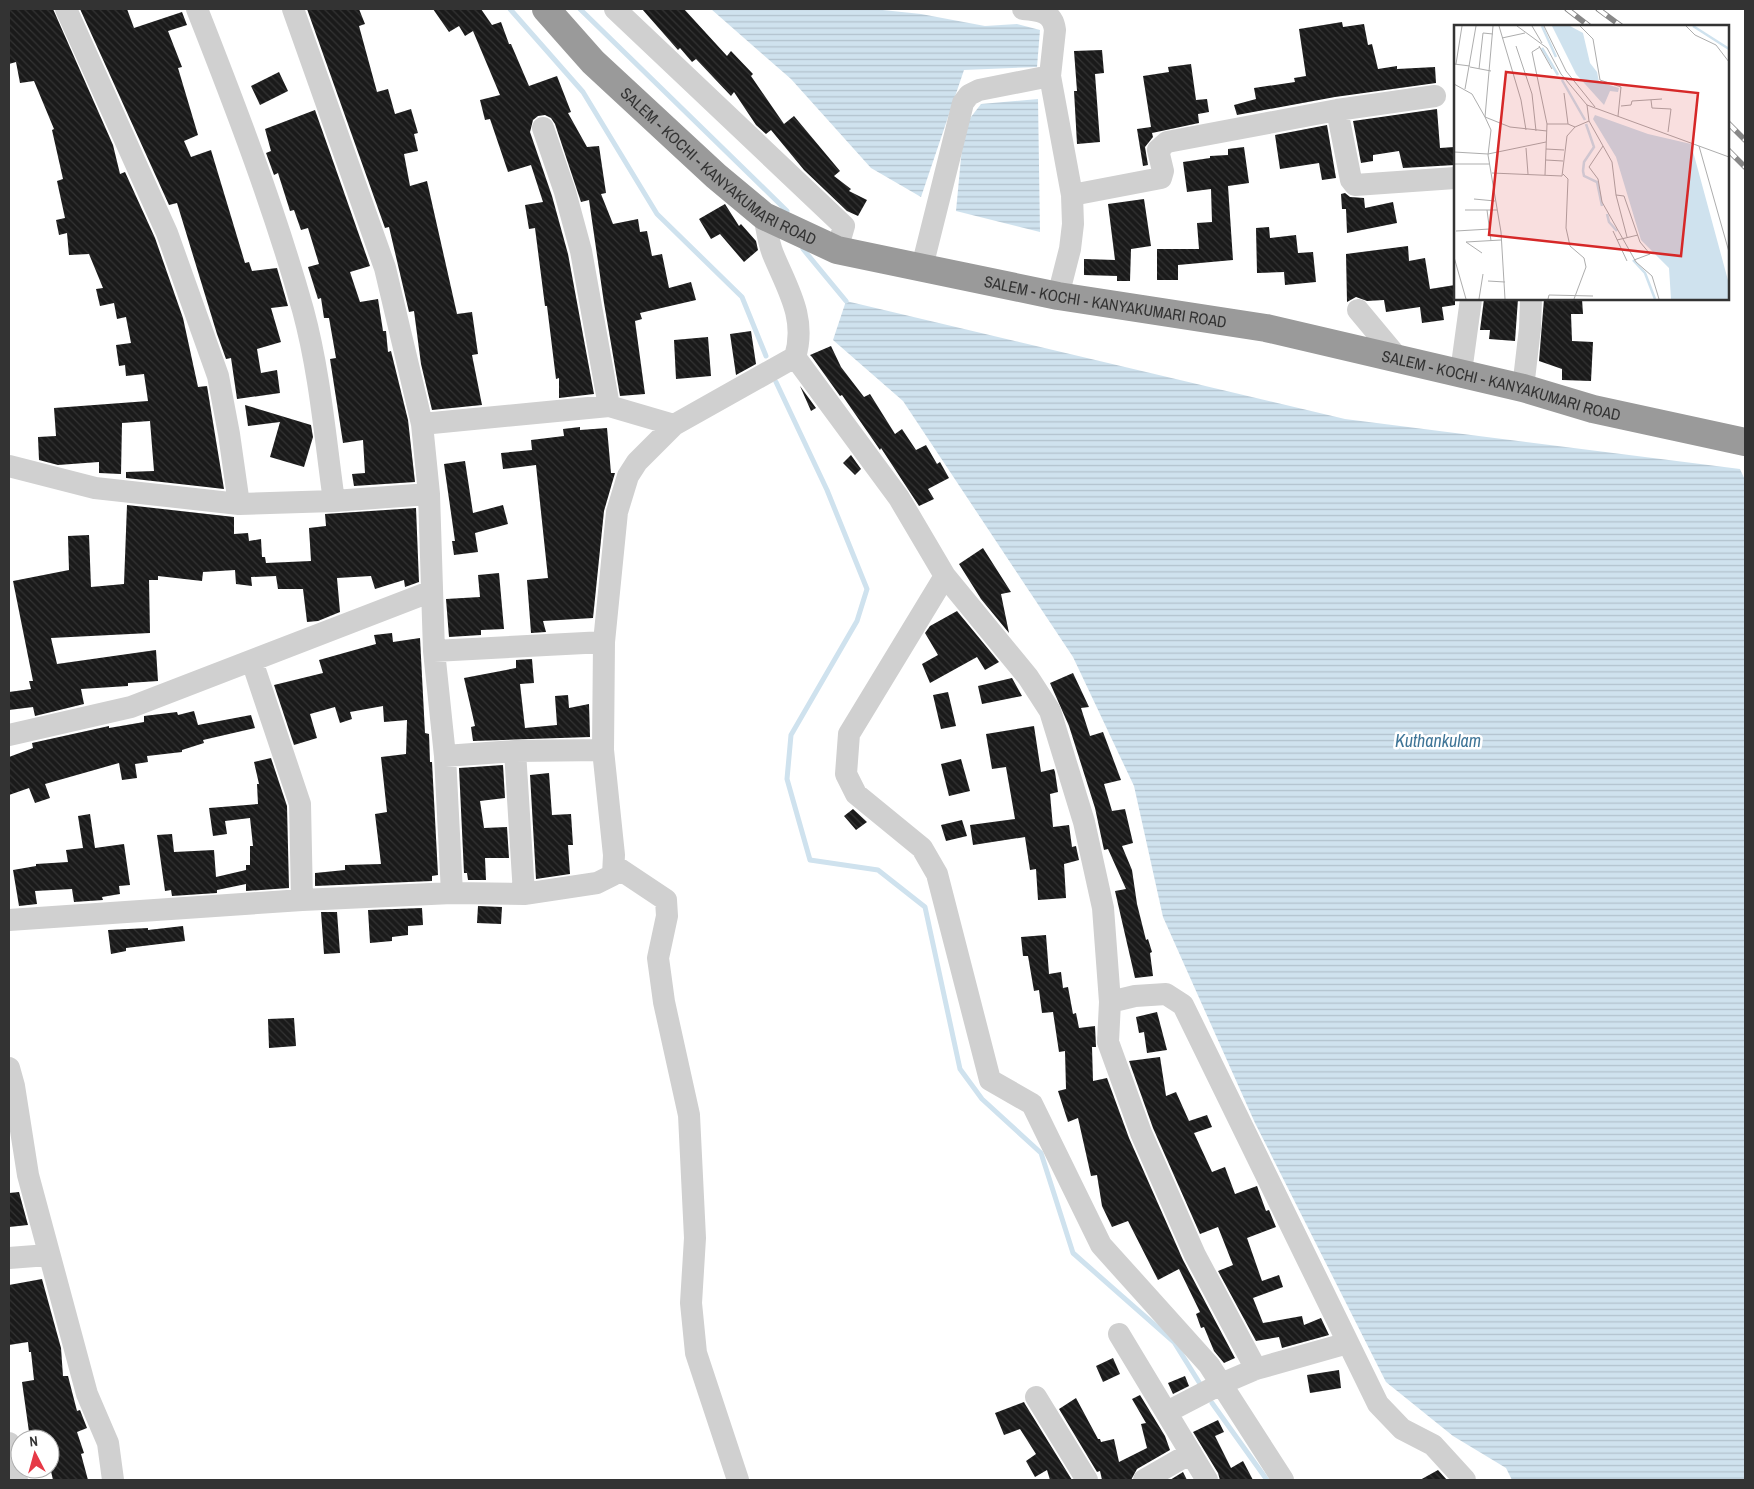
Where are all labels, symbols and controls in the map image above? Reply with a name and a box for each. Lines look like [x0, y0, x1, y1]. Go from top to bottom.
inset map [1454, 25, 1729, 300]
street label: SALEM - KOCHI - KANYAKUMARI ROAD [616, 82, 820, 250]
street label: SALEM - KOCHI - KANYAKUMARI ROAD [982, 270, 1228, 333]
street label: SALEM - KOCHI - KANYAKUMARI ROAD [1380, 344, 1623, 426]
water label: Kuthankulam [1395, 728, 1481, 753]
north arrow [10, 1429, 60, 1479]
text: N [29, 1432, 39, 1450]

